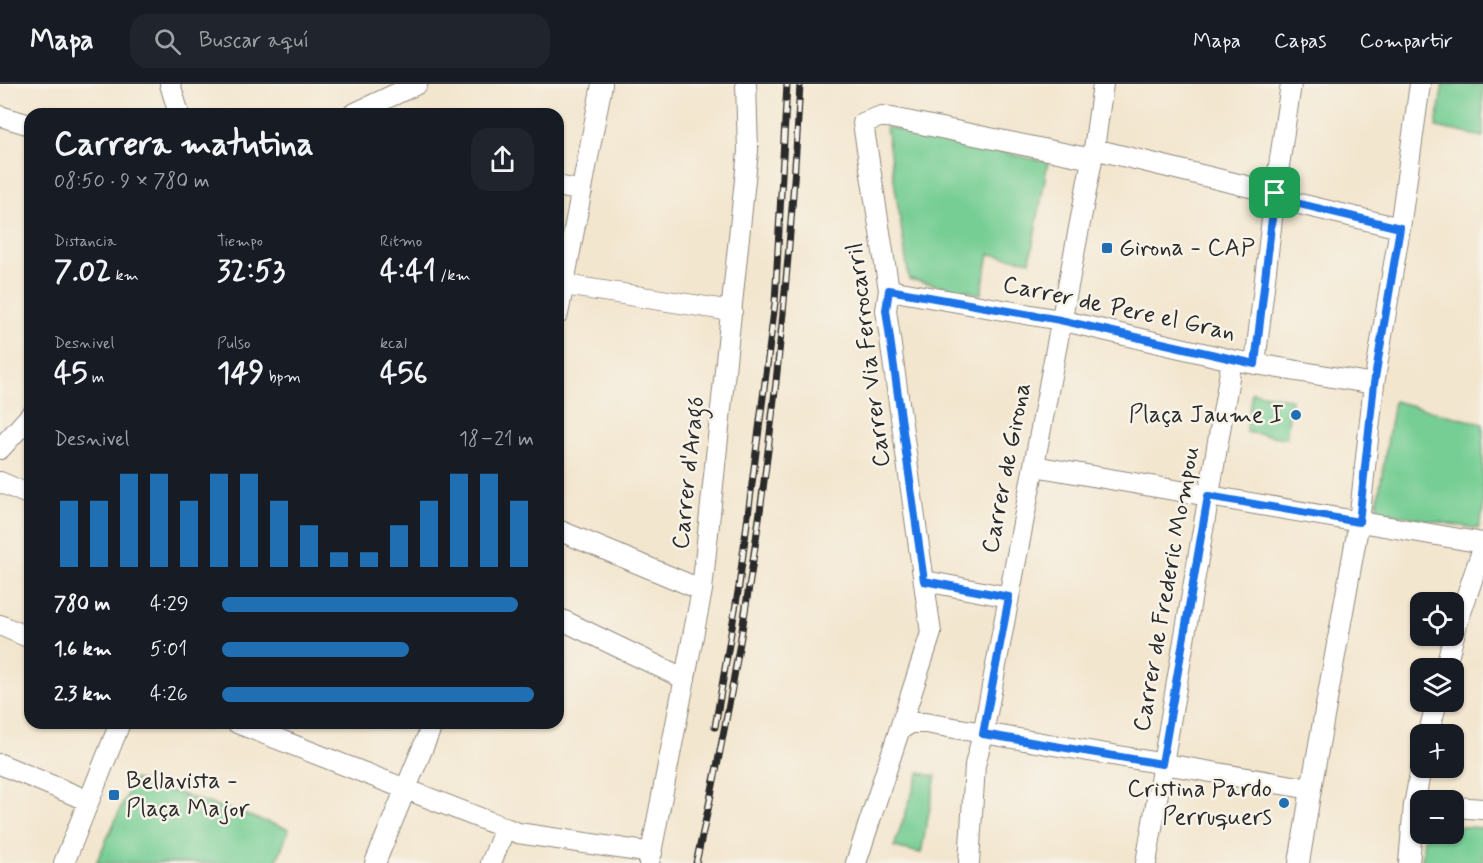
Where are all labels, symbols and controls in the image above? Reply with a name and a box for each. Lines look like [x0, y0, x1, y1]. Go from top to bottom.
search box [130, 14, 550, 68]
text: Mapa [30, 23, 94, 60]
icon: search [151, 25, 184, 58]
text: Buscar aquí [199, 27, 309, 55]
text: Mapa [1193, 27, 1241, 55]
text: Capas [1274, 27, 1327, 55]
text: Compartir [1360, 27, 1453, 55]
text: Carrera matutina [54, 123, 314, 167]
button: share [471, 128, 534, 191]
pin [1249, 167, 1300, 218]
text: 08:50 · 9 × 780 m [54, 168, 210, 195]
icon: arrive [1258, 176, 1291, 209]
text: Distancia [54, 231, 116, 252]
text: Tiempo [217, 231, 263, 252]
text: Ritmo [380, 231, 422, 252]
place label: Girona - CAP [1119, 233, 1255, 264]
street label: Carrer Via Ferrocarril [840, 241, 898, 469]
marker: Girona - CAP [1100, 241, 1114, 255]
text: 7.02 [54, 252, 111, 291]
text: 32:53 [217, 252, 285, 291]
text: 4:41 [380, 252, 436, 291]
text: km [111, 265, 139, 286]
text: /km [436, 265, 470, 286]
street label: Carrer de Pere el Gran [1000, 269, 1238, 349]
text: Desnivel [54, 333, 114, 354]
text: Pulso [217, 333, 251, 354]
text: kcal [380, 333, 407, 354]
text: 45 [54, 354, 87, 393]
text: 149 [217, 354, 264, 393]
text: 456 [380, 354, 428, 393]
text: m [87, 367, 105, 388]
text: bpm [264, 367, 301, 388]
street label: Carrer de Girona [975, 380, 1039, 556]
street label: Carrer d'Aragó [666, 395, 715, 551]
place label: Plaça Jaume I [1129, 400, 1284, 431]
marker: Plaça Jaume I [1289, 408, 1303, 422]
text: Desnivel [54, 426, 129, 453]
text: 18–21 m [459, 426, 534, 453]
street label: Carrer de Frederic Mompou [1127, 444, 1207, 734]
text: 780 m [54, 591, 110, 618]
text: 4:29 [150, 591, 189, 618]
map controls [1410, 592, 1464, 844]
button: locate [1410, 592, 1464, 646]
text: 1.6 km [54, 636, 112, 663]
text: 5:01 [150, 636, 187, 663]
button: layers [1410, 658, 1464, 712]
text: 2.3 km [54, 681, 112, 708]
text: 4:26 [150, 681, 188, 708]
button: + [1410, 724, 1464, 778]
place label: Bellavista - Plaça Major [126, 766, 251, 825]
place label: Cristina Pardo Perruquers [1127, 774, 1272, 833]
marker: Bellavista - Plaça Major [107, 788, 121, 802]
button: − [1410, 790, 1464, 844]
marker: Cristina Pardo Perruquers [1277, 796, 1291, 810]

